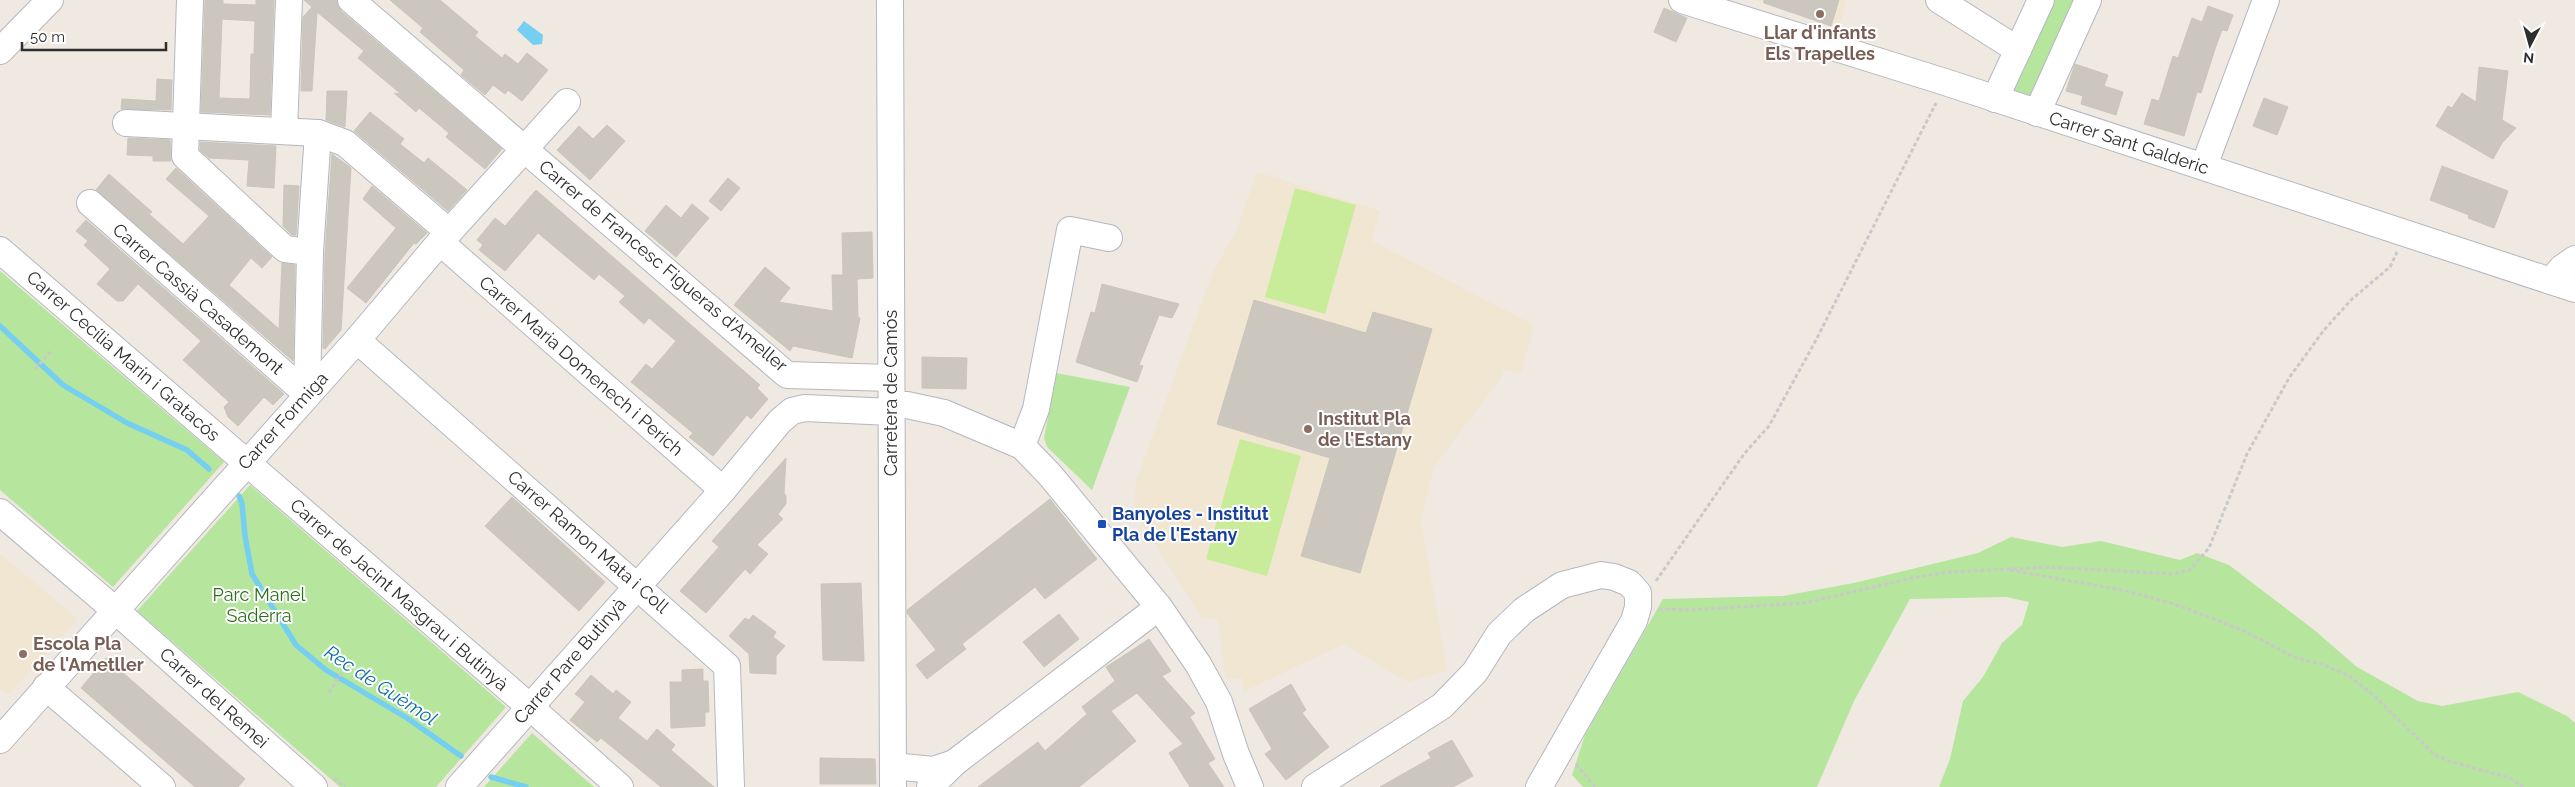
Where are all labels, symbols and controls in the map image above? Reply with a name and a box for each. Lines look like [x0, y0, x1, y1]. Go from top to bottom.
marker: Llar d'infants Els Trapelles [1814, 8, 1826, 20]
scale bar [22, 20, 166, 52]
north arrow [2505, 20, 2555, 70]
place label: Llar d'infants Els Trapelles [1764, 22, 1876, 64]
text: 50 m [30, 28, 65, 46]
text: N [2522, 49, 2535, 66]
street label: Carrer Sant Galderic [2047, 107, 2212, 178]
street label: Carrer de Francesc Figueras d'Ameller [535, 155, 792, 376]
street label: Carrer Cassià Casademont [109, 219, 288, 379]
street label: Carrer Cecília Marín i Gratacós [23, 266, 224, 445]
street label: Carrer Maria Domenech i Perich [475, 271, 688, 460]
street label: Carretera de Camós [880, 309, 901, 476]
street label: Carrer Formiga [233, 368, 332, 474]
place label: Institut Pla de l'Estany [1318, 408, 1412, 450]
marker: Institut Pla de l'Estany [1302, 423, 1314, 435]
street label: Carrer Ramon Mata i Coll [503, 466, 673, 617]
street label: Carrer de Jacint Masgrau i Butinyà [286, 494, 513, 695]
place label: Banyoles - Institut Pla de l'Estany [1112, 503, 1269, 545]
marker: Banyoles - Institut Pla de l'Estany [1096, 518, 1108, 530]
park label: Parc Manel Saderra [213, 584, 306, 626]
street label: Carrer Pare Butinyà [509, 593, 630, 728]
place label: Escola Pla de l'Ametller [33, 633, 144, 675]
water label: Rec de Guèmol [321, 641, 441, 729]
street label: Carrer del Remei [156, 643, 273, 752]
marker: Escola Pla de l'Ametller [17, 648, 29, 660]

